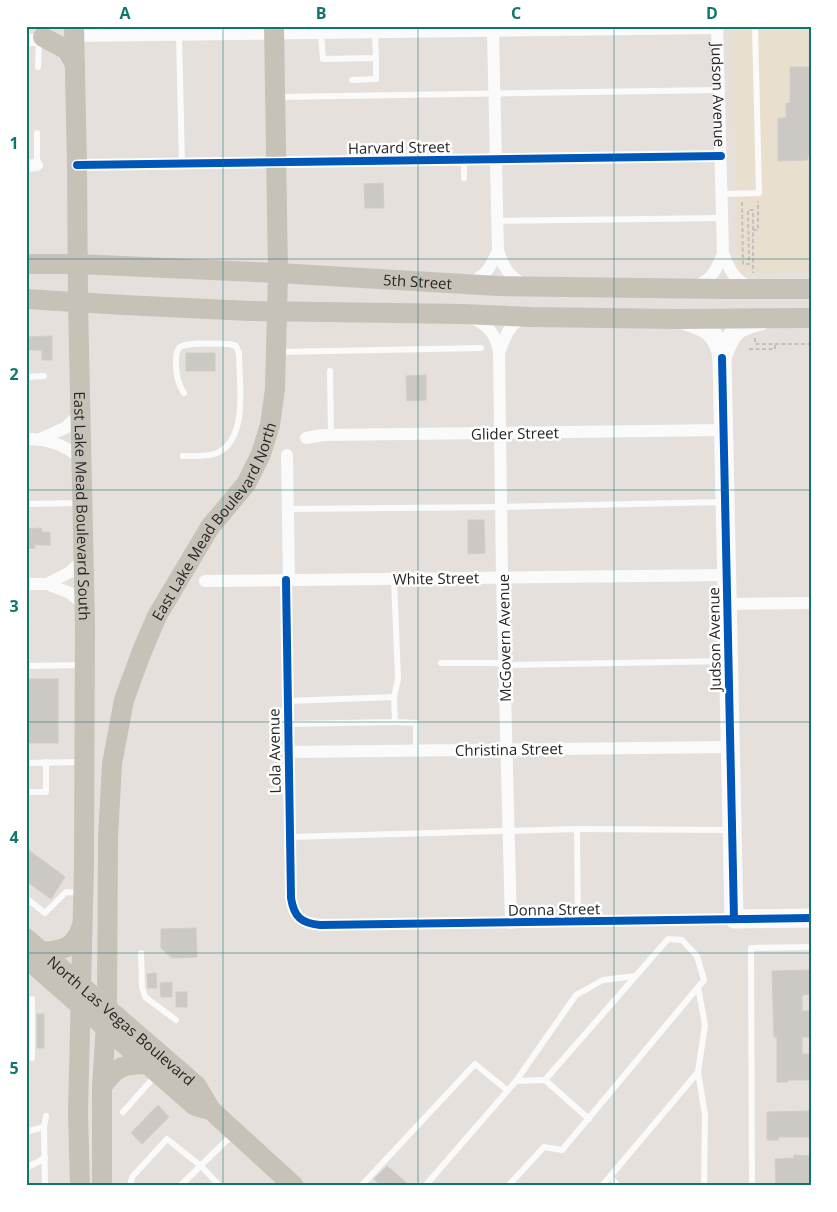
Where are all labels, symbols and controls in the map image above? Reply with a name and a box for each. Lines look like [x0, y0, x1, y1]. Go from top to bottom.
text: A [119, 2, 131, 24]
text: B [316, 2, 326, 24]
text: C [511, 2, 521, 24]
text: D [706, 2, 718, 24]
street label: Judson Avenue [707, 41, 730, 147]
text: 1 [9, 132, 19, 154]
street label: Harvard Street [348, 136, 450, 158]
street label: 5th Street [383, 269, 453, 293]
text: 2 [9, 363, 19, 385]
street label: East Lake Mead Boulevard South [70, 391, 95, 621]
street label: East Lake Mead Boulevard North [147, 420, 280, 624]
street label: Glider Street [471, 422, 559, 444]
street label: White Street [393, 567, 479, 589]
street label: McGovern Avenue [493, 574, 515, 702]
street label: Judson Avenue [703, 587, 725, 693]
text: 3 [9, 595, 19, 617]
street label: Lola Avenue [263, 708, 285, 794]
street label: Christina Street [455, 738, 563, 760]
text: 4 [9, 826, 19, 848]
street label: Donna Street [508, 898, 600, 920]
street label: North Las Vegas Boulevard [43, 951, 199, 1090]
text: 5 [9, 1057, 19, 1079]

